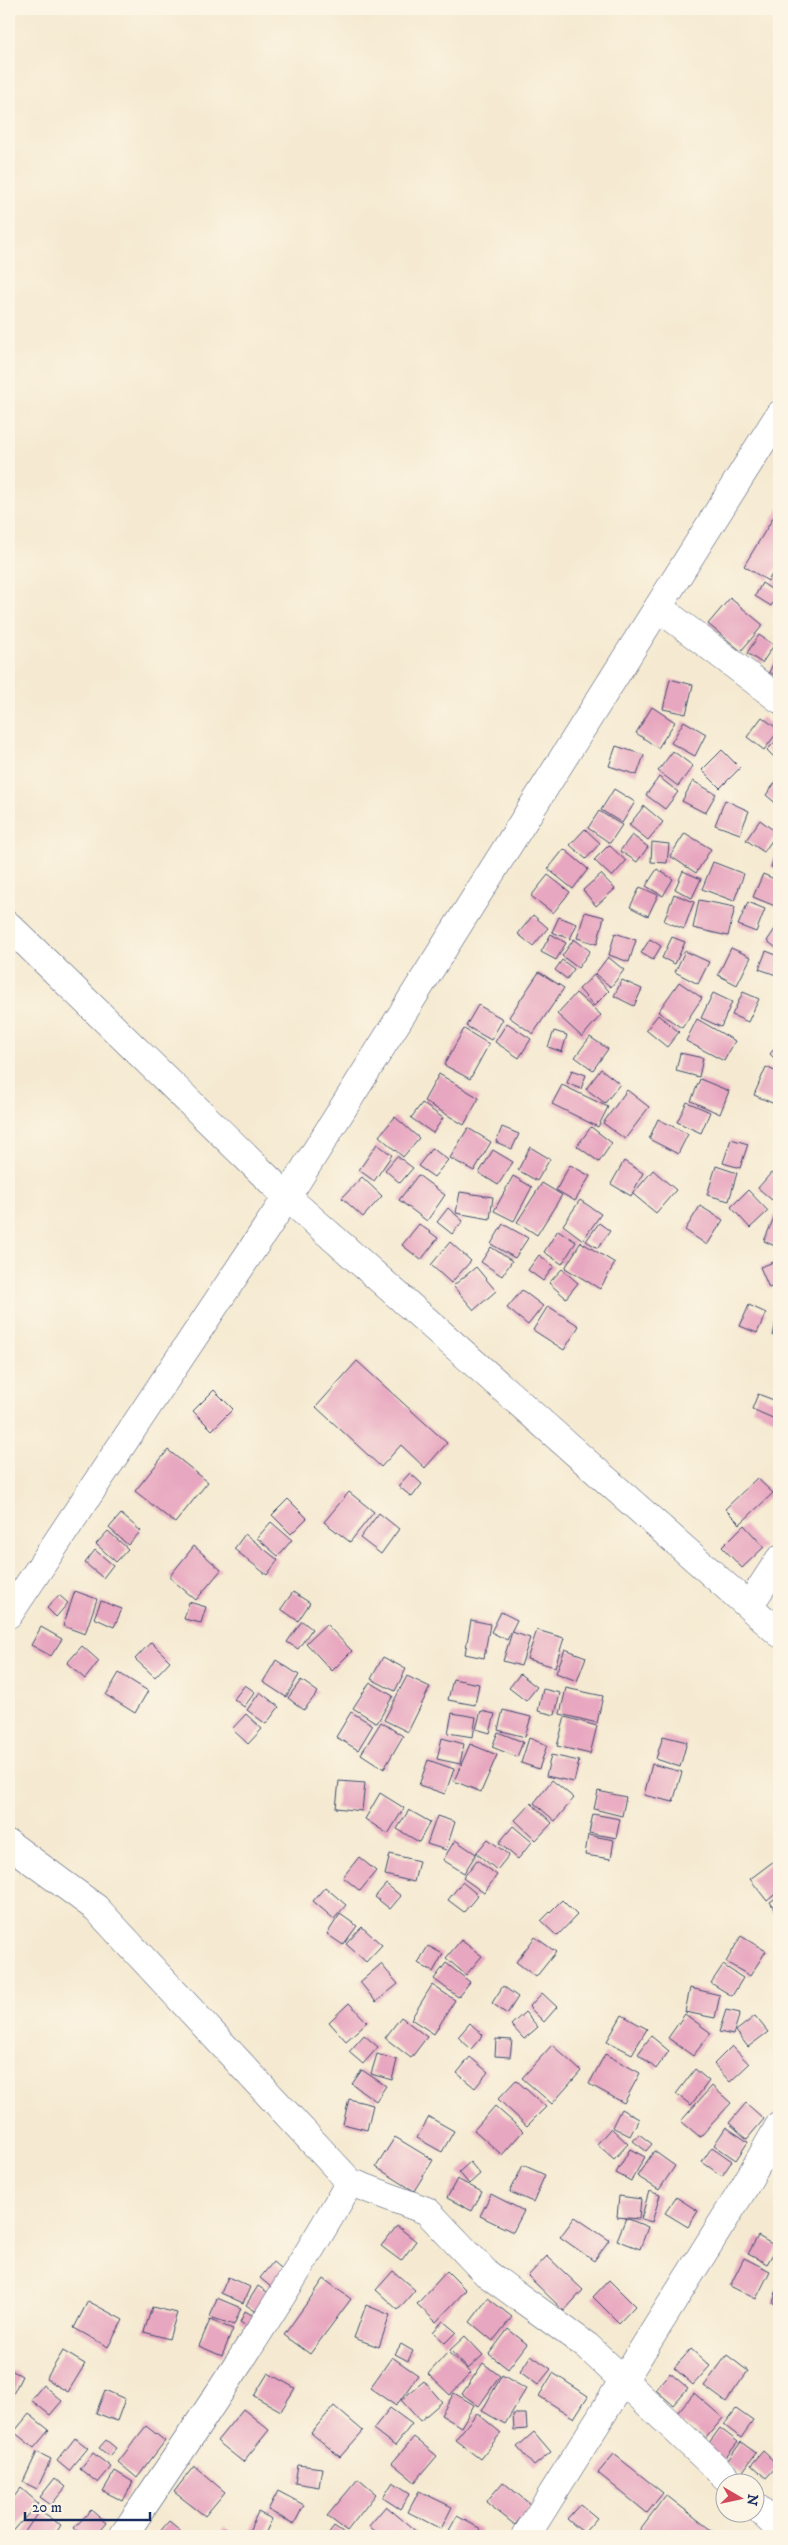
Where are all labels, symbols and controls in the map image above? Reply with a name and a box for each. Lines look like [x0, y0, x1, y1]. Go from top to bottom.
north arrow [716, 2472, 766, 2522]
scale bar [25, 2490, 150, 2522]
text: N [742, 2493, 762, 2507]
text: 20 m [32, 2498, 62, 2517]

